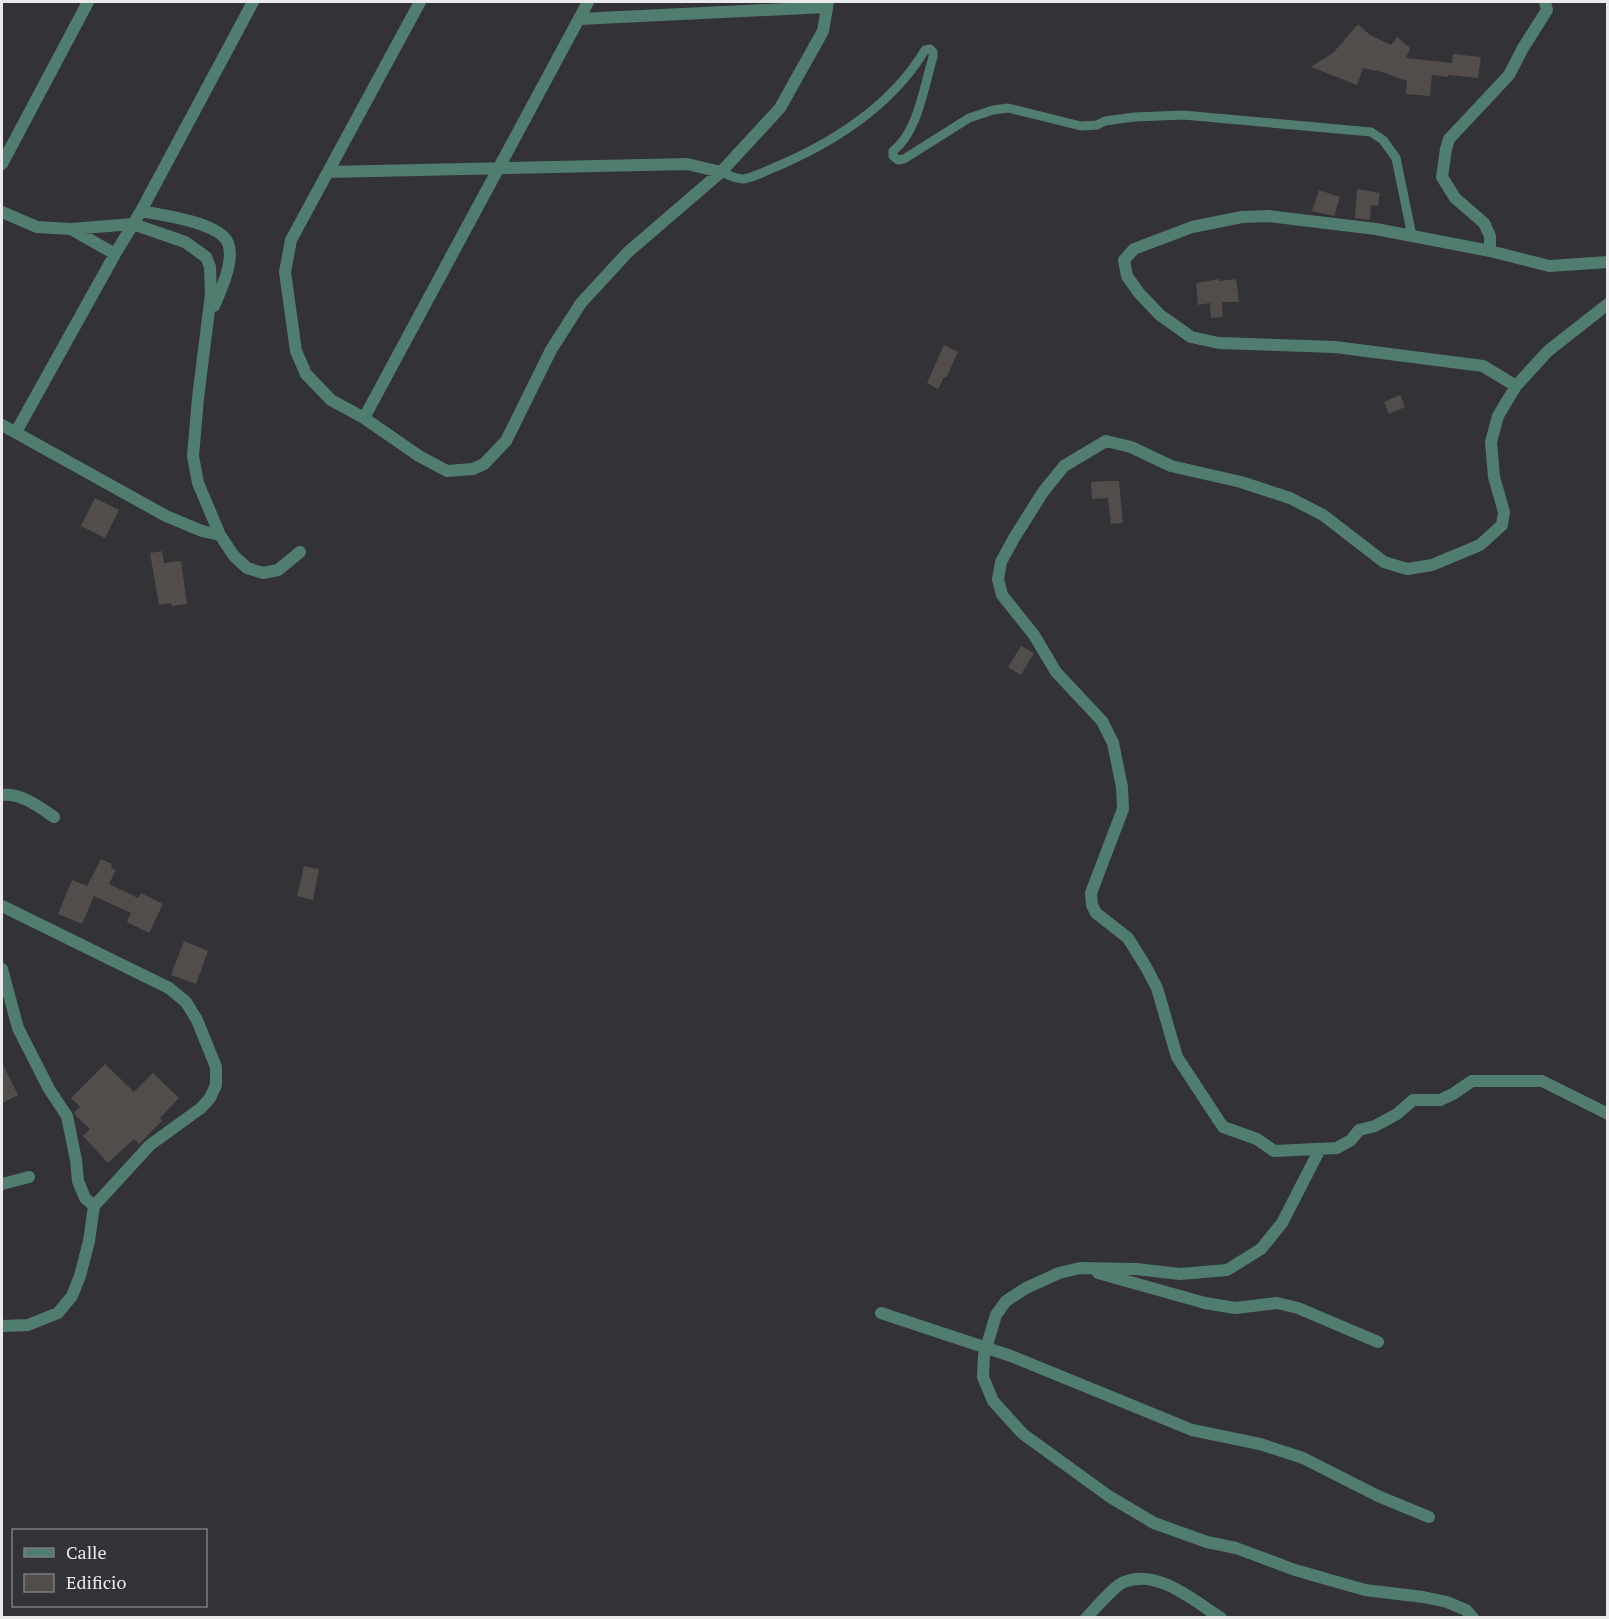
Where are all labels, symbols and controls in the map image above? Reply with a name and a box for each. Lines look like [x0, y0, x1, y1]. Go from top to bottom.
legend [12, 1529, 207, 1607]
text: Calle [66, 1540, 107, 1564]
text: Edificio [66, 1570, 126, 1594]

